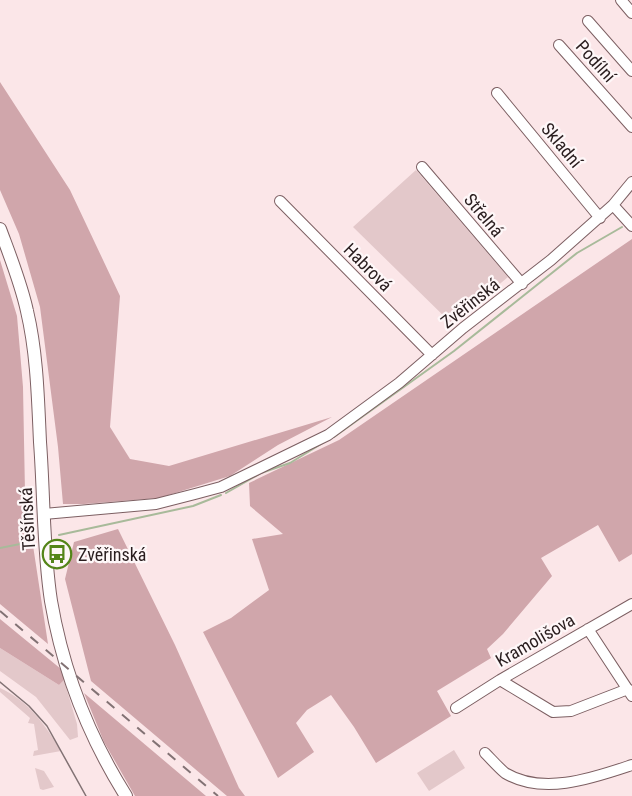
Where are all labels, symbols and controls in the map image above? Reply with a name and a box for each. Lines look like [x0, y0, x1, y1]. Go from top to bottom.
street label: Podílní [572, 36, 621, 87]
street label: Skladní [537, 118, 587, 172]
street label: Střelná [460, 189, 508, 241]
street label: Habrová [340, 239, 396, 295]
street label: Zvěřinská [437, 274, 503, 332]
street label: Těšínská [15, 487, 39, 551]
bus stop icon: Zvěřinská [41, 538, 73, 570]
place label: Zvěřinská [78, 544, 146, 565]
street label: Kramolišova [492, 609, 578, 671]

